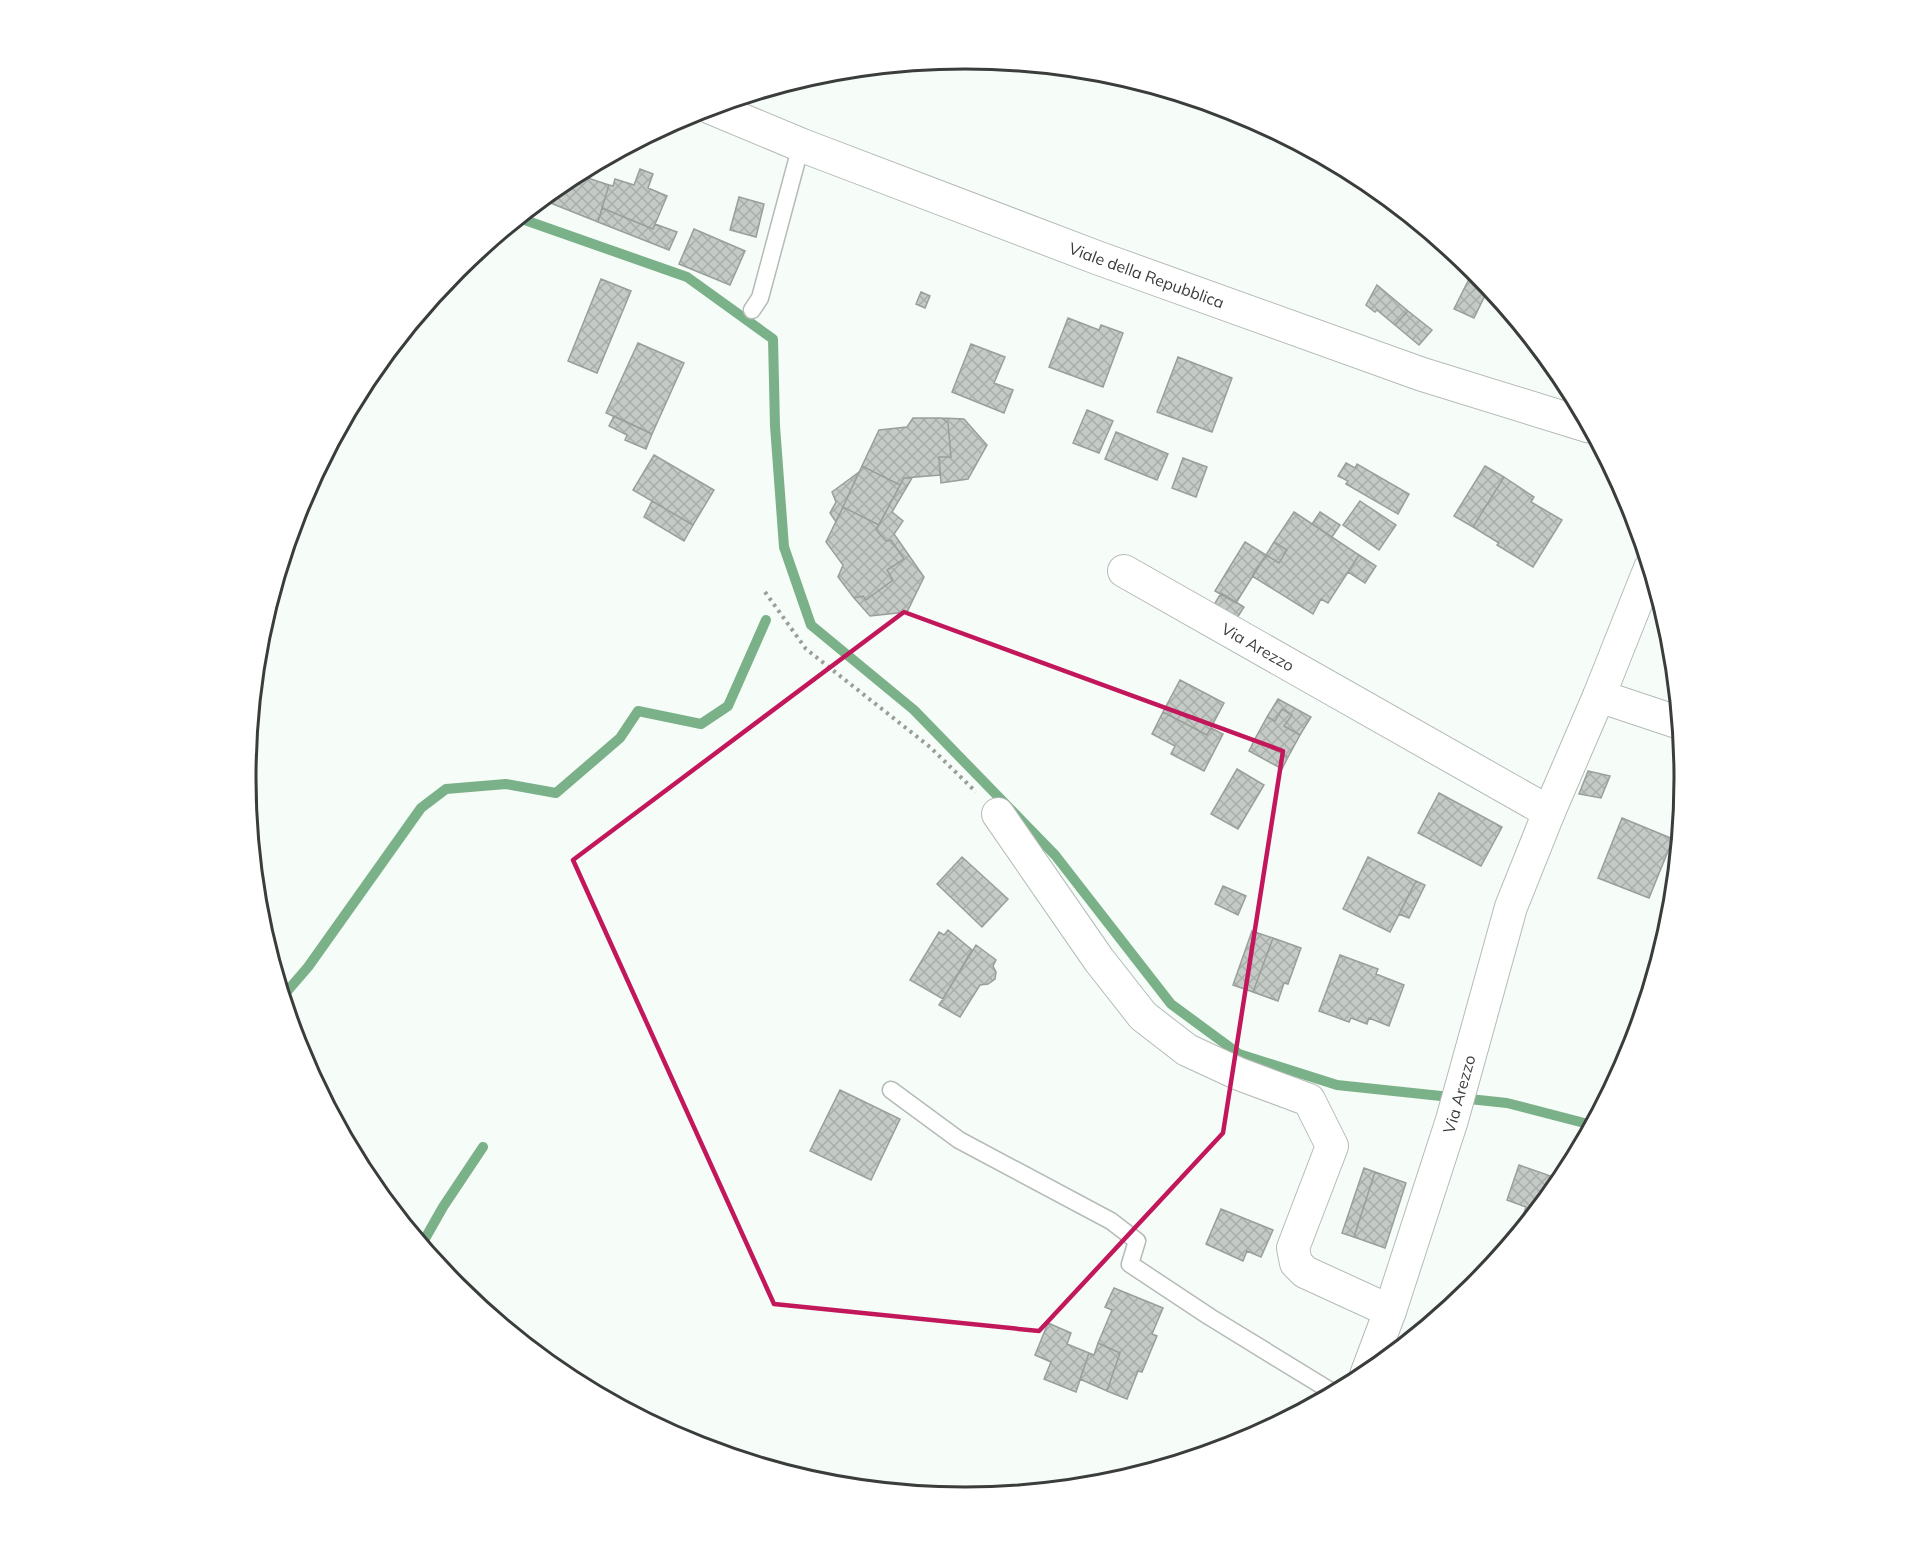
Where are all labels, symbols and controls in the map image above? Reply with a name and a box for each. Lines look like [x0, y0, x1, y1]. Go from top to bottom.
street label: Viale della Repubblica [1066, 238, 1227, 313]
street label: Via Arezzo [1218, 618, 1298, 676]
street label: Via Arezzo [1438, 1053, 1480, 1136]

